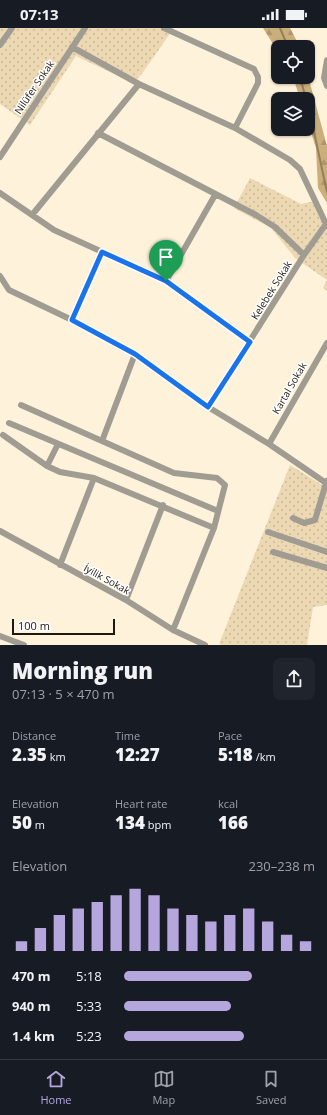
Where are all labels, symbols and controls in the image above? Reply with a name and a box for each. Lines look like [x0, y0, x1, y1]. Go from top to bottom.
text: 07:13 [20, 4, 59, 24]
map controls [271, 40, 315, 136]
button: locate [271, 40, 315, 84]
street label: Nilüfer Sokak [11, 57, 58, 117]
button: layers [271, 92, 315, 136]
pin [149, 240, 183, 281]
icon: arrive [155, 246, 177, 268]
street label: Kelebek Sokak [247, 257, 295, 322]
street label: Kartal Sokak [269, 359, 310, 416]
street label: İyilik Sokak [81, 561, 133, 598]
scale bar [12, 617, 115, 636]
text: 100 m [18, 618, 50, 633]
text: Morning run [12, 655, 153, 685]
button: share [273, 658, 315, 700]
text: 07:13 · 5 × 470 m [12, 685, 115, 703]
text: Distance [12, 728, 56, 743]
text: Time [115, 728, 140, 743]
text: Pace [218, 728, 242, 743]
text: 2.35 [12, 743, 47, 766]
text: 12:27 [115, 743, 160, 766]
text: 5:18 [218, 743, 253, 766]
text: km [47, 749, 66, 764]
text: /km [253, 749, 276, 764]
text: Elevation [12, 796, 59, 811]
text: Heart rate [115, 796, 167, 811]
text: kcal [218, 796, 238, 811]
text: 50 [12, 811, 32, 834]
text: 134 [115, 811, 145, 834]
text: 166 [218, 811, 248, 834]
text: m [32, 817, 45, 832]
text: bpm [145, 817, 171, 832]
text: Elevation [12, 857, 67, 875]
text: 230–238 m [248, 857, 315, 875]
text: 470 m [12, 967, 50, 985]
text: 5:18 [76, 967, 102, 985]
text: 940 m [12, 997, 50, 1015]
text: 5:33 [76, 997, 102, 1015]
text: 1.4 km [12, 1027, 55, 1045]
text: 5:23 [76, 1027, 102, 1045]
tab: Home [40, 1068, 72, 1107]
tab: Map [152, 1068, 175, 1107]
tab: Saved [256, 1068, 287, 1107]

